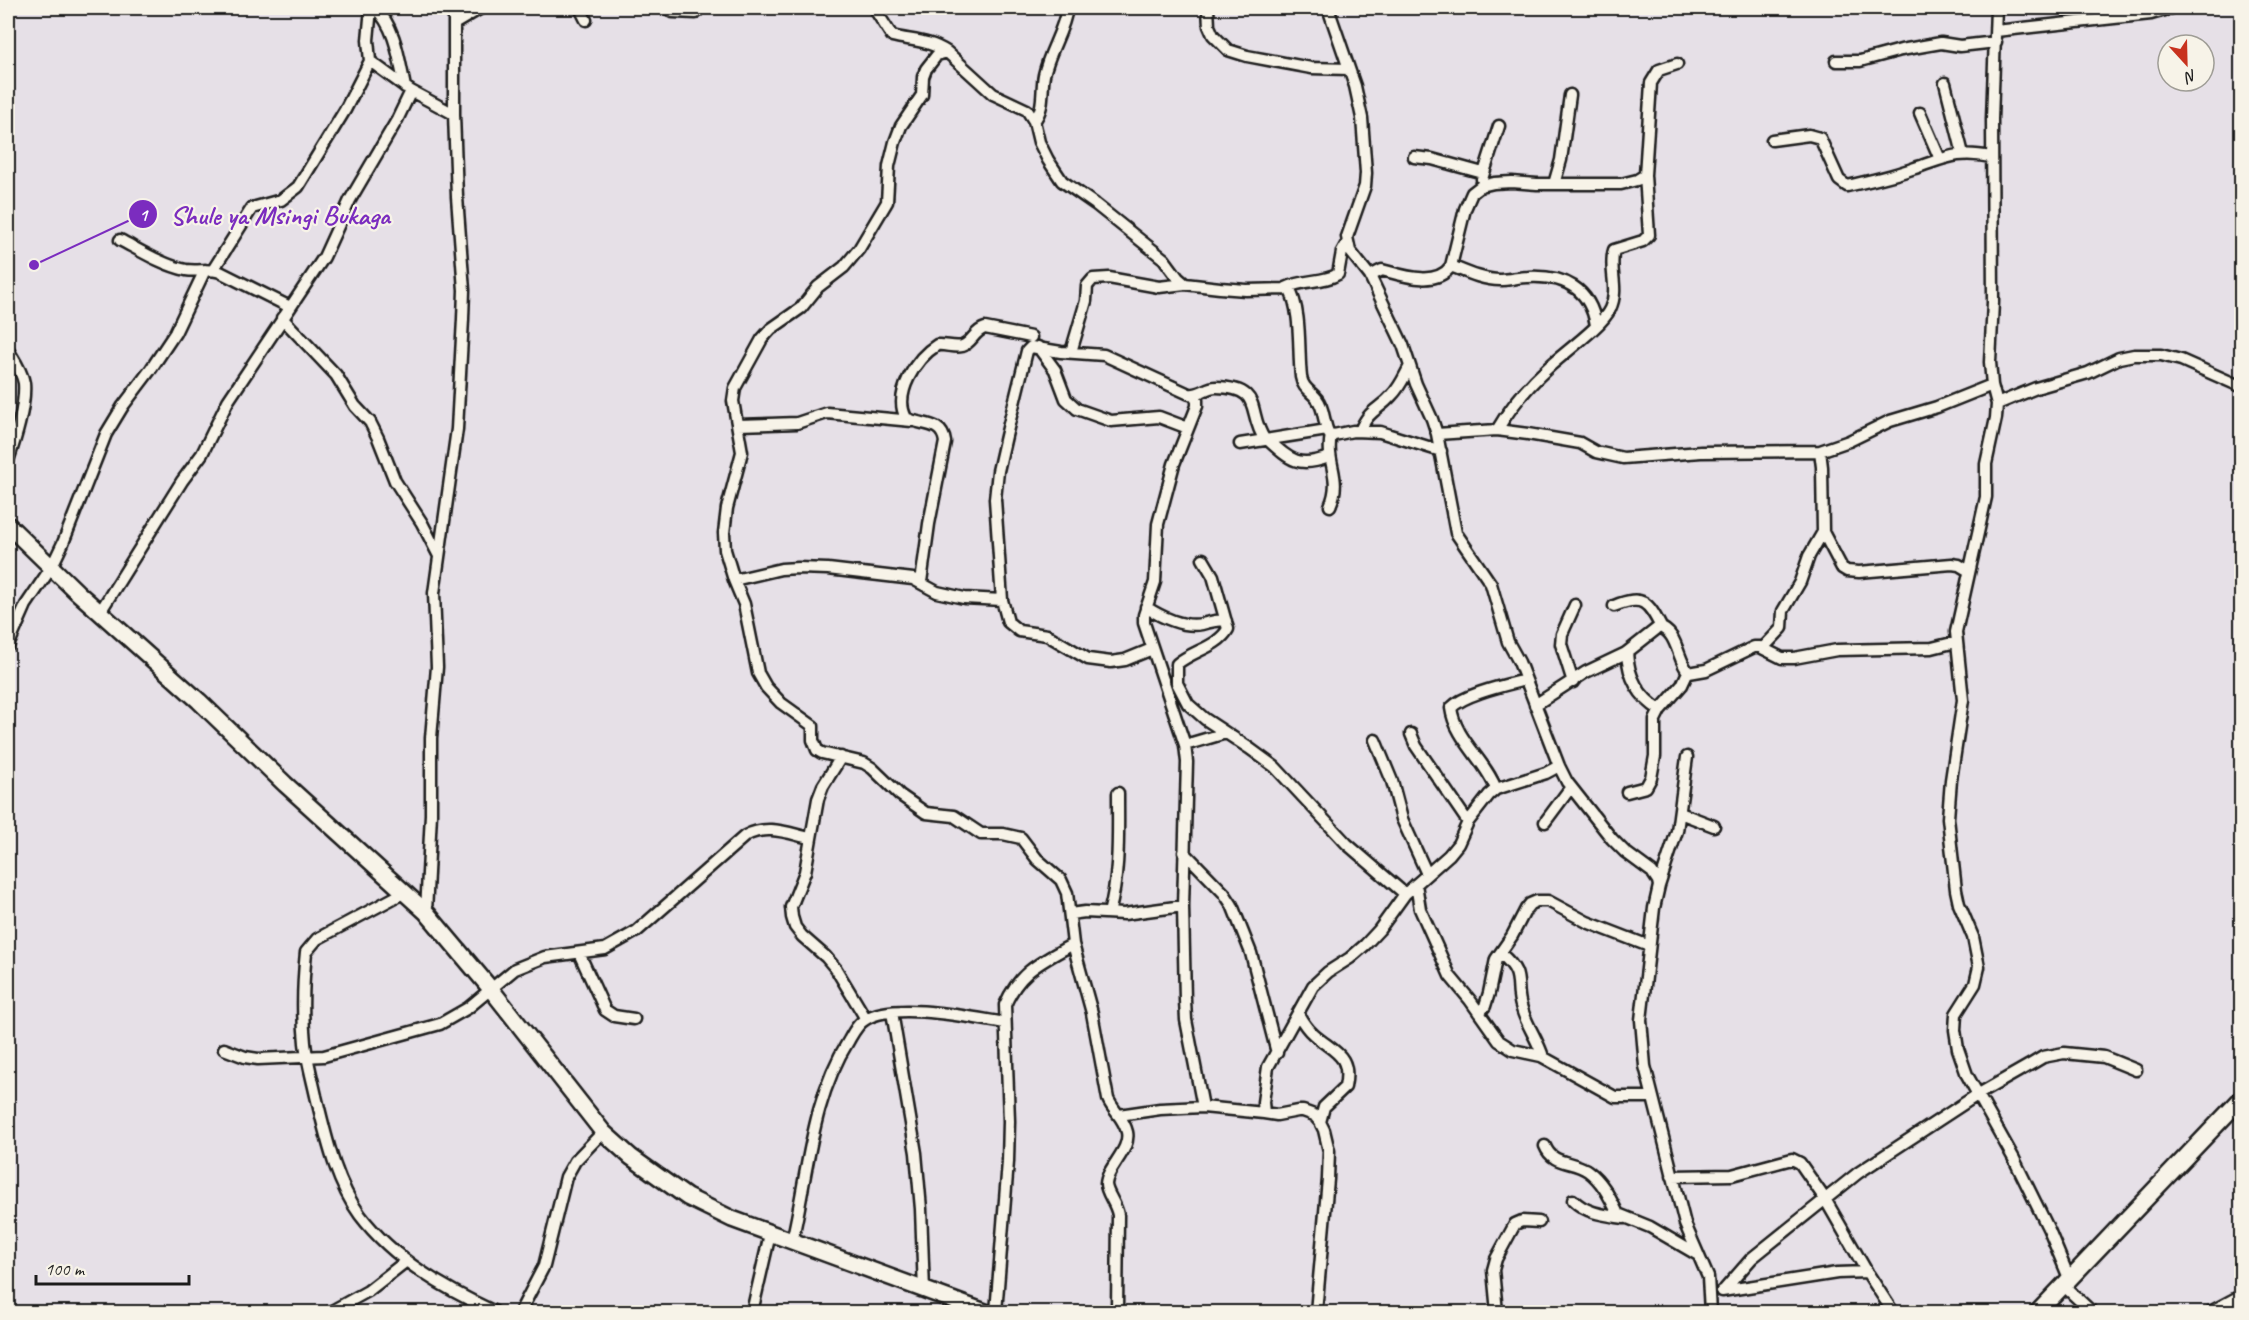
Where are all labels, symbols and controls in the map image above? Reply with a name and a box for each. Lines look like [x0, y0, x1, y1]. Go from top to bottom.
north arrow [2156, 33, 2216, 93]
text: N [2180, 65, 2200, 88]
callout: Shule ya Msingi Bukaga [128, 192, 402, 237]
text: Shule ya Msingi Bukaga [170, 198, 392, 232]
text: 1 [139, 204, 149, 226]
scale bar [36, 1248, 189, 1286]
text: 100 m [45, 1258, 86, 1280]

